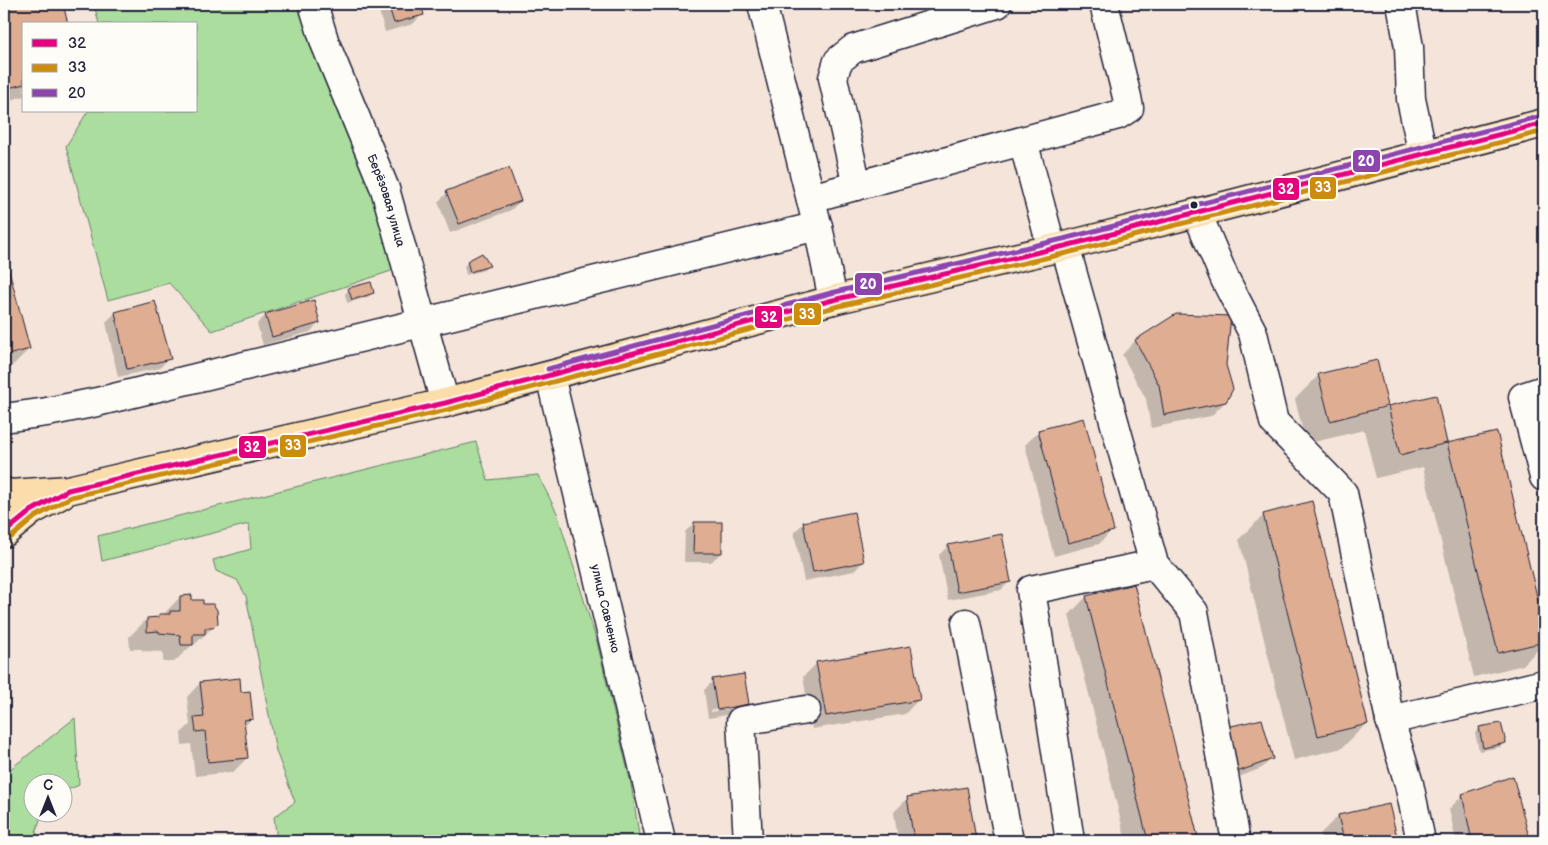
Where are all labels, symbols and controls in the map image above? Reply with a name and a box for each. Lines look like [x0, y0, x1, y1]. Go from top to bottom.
legend [22, 22, 198, 112]
text: 32 [68, 34, 86, 53]
text: 33 [68, 58, 86, 77]
text: 20 [68, 84, 86, 103]
line badge: 20 [1352, 149, 1381, 173]
street label: Берёзовая улица [363, 152, 408, 249]
text: 20 [1358, 153, 1375, 170]
line badge: 33 [1309, 176, 1337, 200]
line badge: 32 [1272, 177, 1300, 201]
text: 33 [1315, 179, 1331, 196]
text: 32 [1278, 181, 1295, 198]
unlabelled marker [1189, 200, 1199, 210]
line badge: 20 [854, 272, 883, 296]
text: 20 [860, 276, 877, 293]
line badge: 33 [793, 302, 822, 326]
line badge: 32 [754, 305, 783, 329]
text: 33 [799, 306, 815, 323]
text: 32 [761, 309, 778, 326]
line badge: 33 [279, 434, 307, 458]
line badge: 32 [238, 435, 267, 459]
text: 33 [285, 437, 301, 454]
text: 32 [244, 439, 261, 456]
street label: улица Савченко [587, 563, 623, 654]
north arrow [22, 772, 72, 822]
text: С [43, 777, 53, 794]

